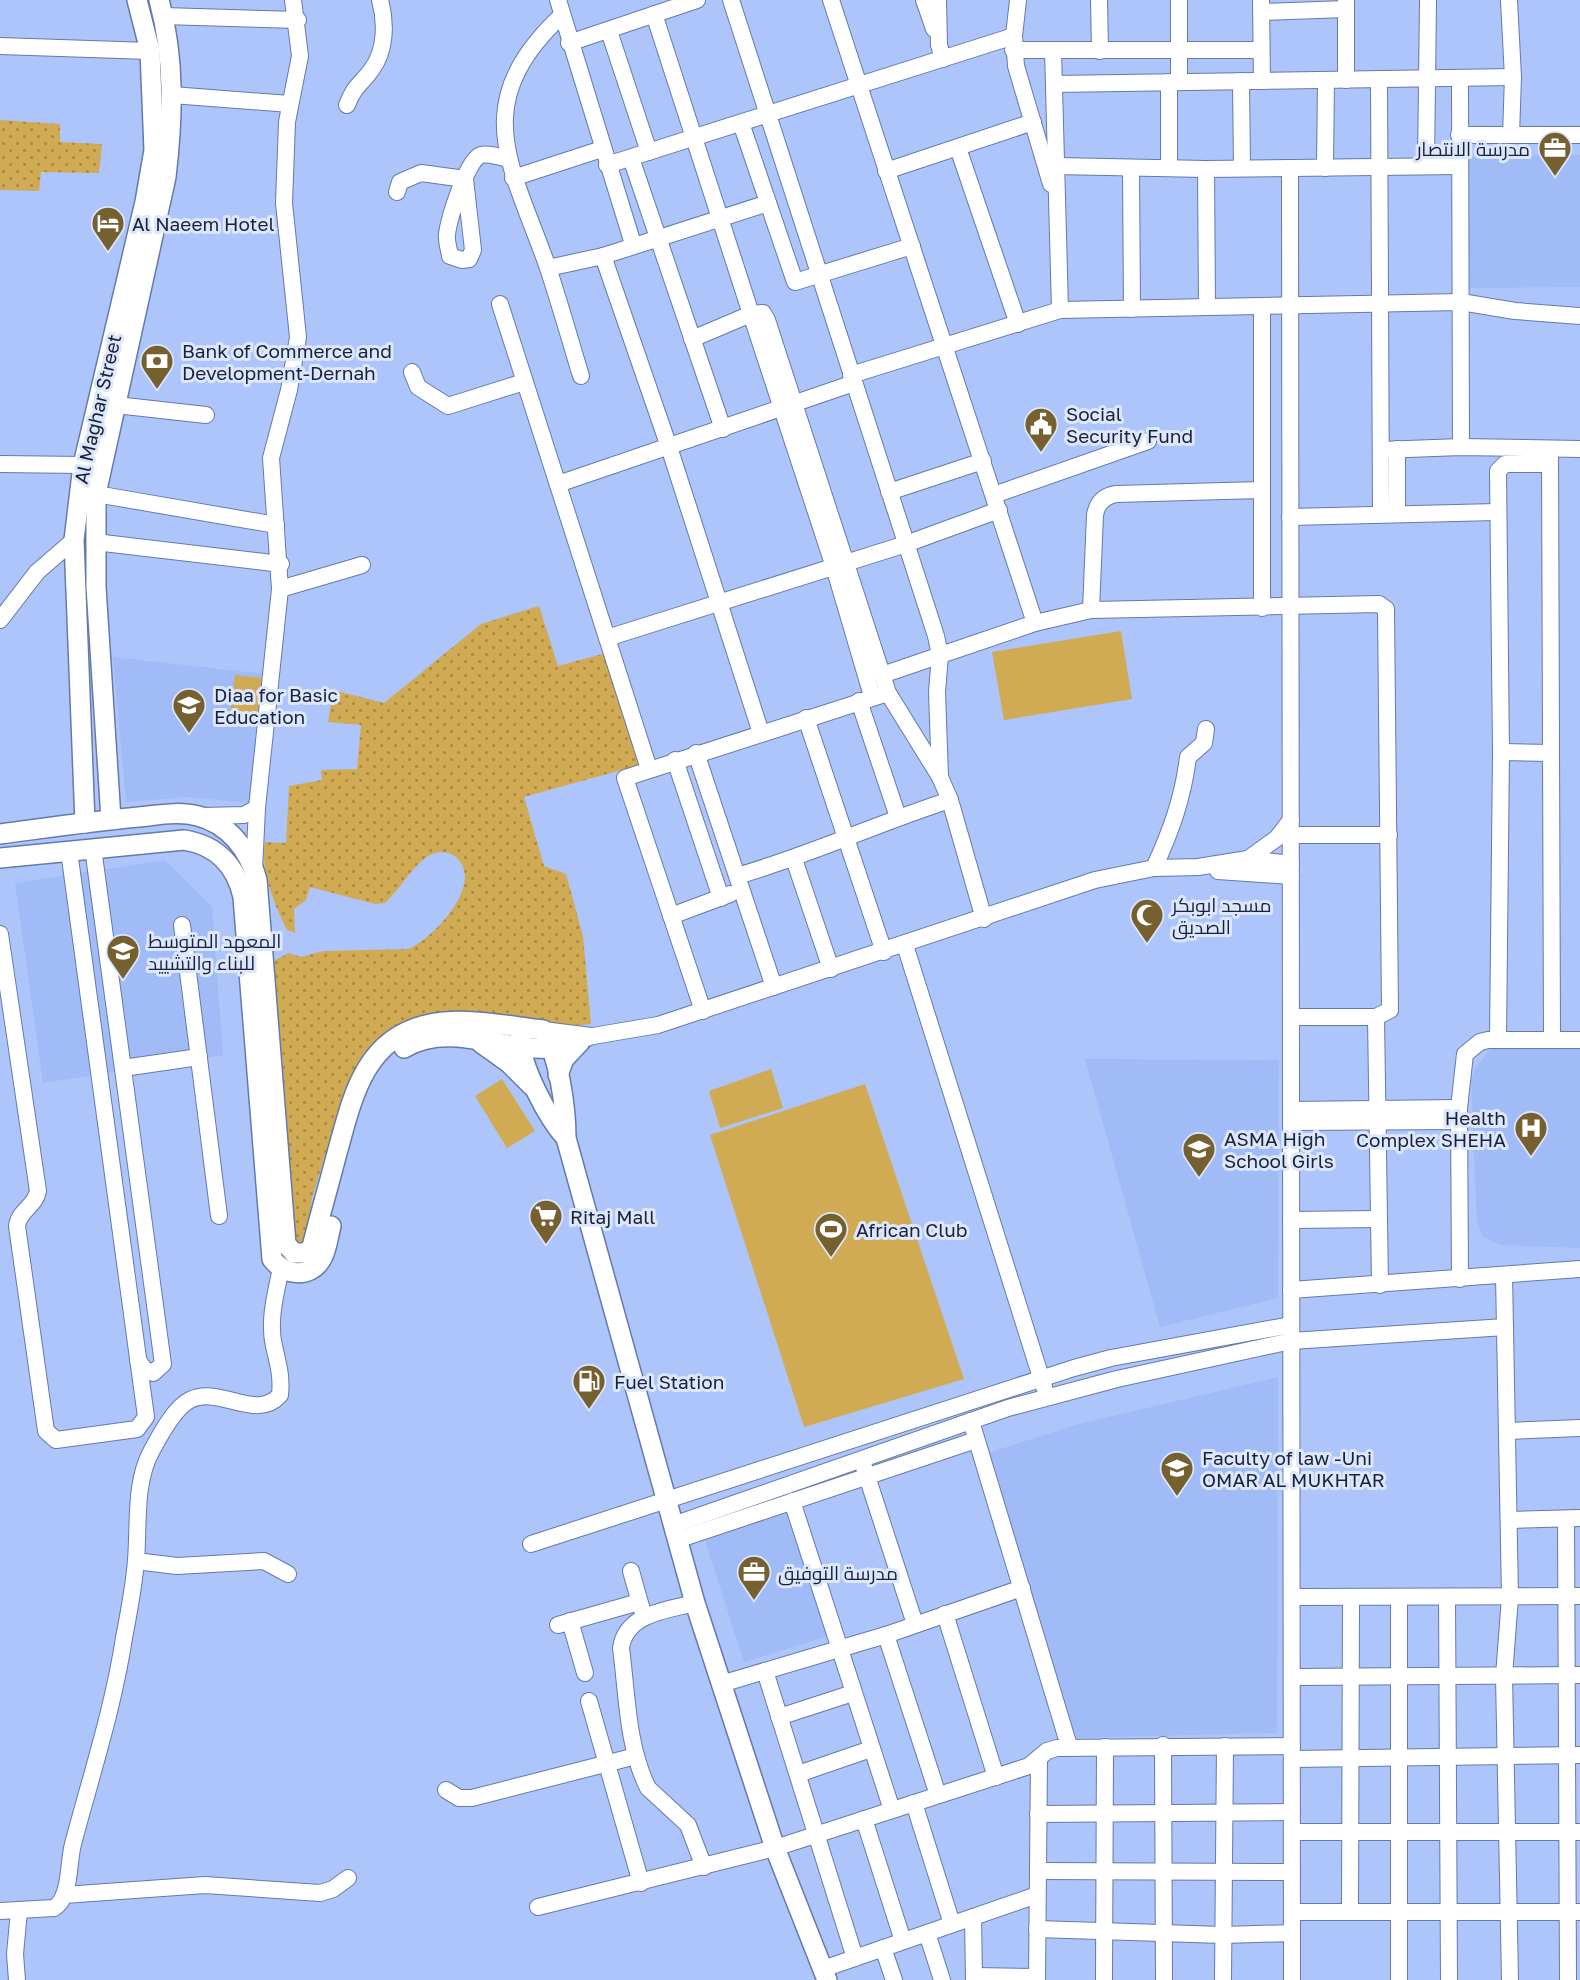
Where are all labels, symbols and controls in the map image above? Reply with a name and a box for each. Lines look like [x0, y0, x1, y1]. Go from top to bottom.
office icon: مدرسة الانتصار [1536, 129, 1574, 178]
place label: مدرسة الانتصار [1415, 137, 1530, 161]
hotel icon: Al Naeem Hotel [89, 204, 127, 253]
place label: Al Naeem Hotel [132, 212, 275, 235]
street label: Al Maghar Street [69, 332, 125, 486]
place label: Bank of Commerce and Development-Dernah [182, 339, 392, 384]
bank icon: Bank of Commerce and Development-Dernah [138, 342, 176, 391]
place label: Social Security Fund [1066, 402, 1193, 447]
public building icon: Social Security Fund [1022, 405, 1060, 454]
place label: Diaa for Basic Education [214, 683, 338, 728]
school or university icon: Diaa for Basic Education [170, 686, 208, 735]
place label: مسجد ابوبكر الصديق [1171, 893, 1271, 940]
mosque icon: مسجد ابوبكر الصديق [1128, 896, 1166, 945]
place label: المعهد المتوسط للبناء والتشييد [148, 929, 281, 975]
school or university icon: المعهد المتوسط للبناء والتشييد [104, 932, 142, 981]
place label: Health Complex SHEHA [1356, 1106, 1506, 1151]
hospital icon: Health Complex SHEHA [1512, 1109, 1550, 1158]
place label: ASMA High School Girls [1224, 1127, 1334, 1172]
school or university icon: ASMA High School Girls [1180, 1130, 1218, 1179]
supermarket icon: Ritaj Mall [527, 1197, 565, 1246]
place label: Ritaj Mall [570, 1205, 655, 1228]
sports icon: African Club [812, 1210, 850, 1259]
place label: African Club [856, 1218, 968, 1241]
fuel station icon: Fuel Station [570, 1362, 608, 1411]
place label: Fuel Station [614, 1370, 724, 1393]
place label: Faculty of law -Uni OMAR AL MUKHTAR [1202, 1446, 1385, 1491]
school or university icon: Faculty of law -Uni OMAR AL MUKHTAR [1158, 1449, 1196, 1498]
office icon: مدرسة التوفيق [735, 1553, 773, 1602]
place label: مدرسة التوفيق [778, 1561, 898, 1586]

